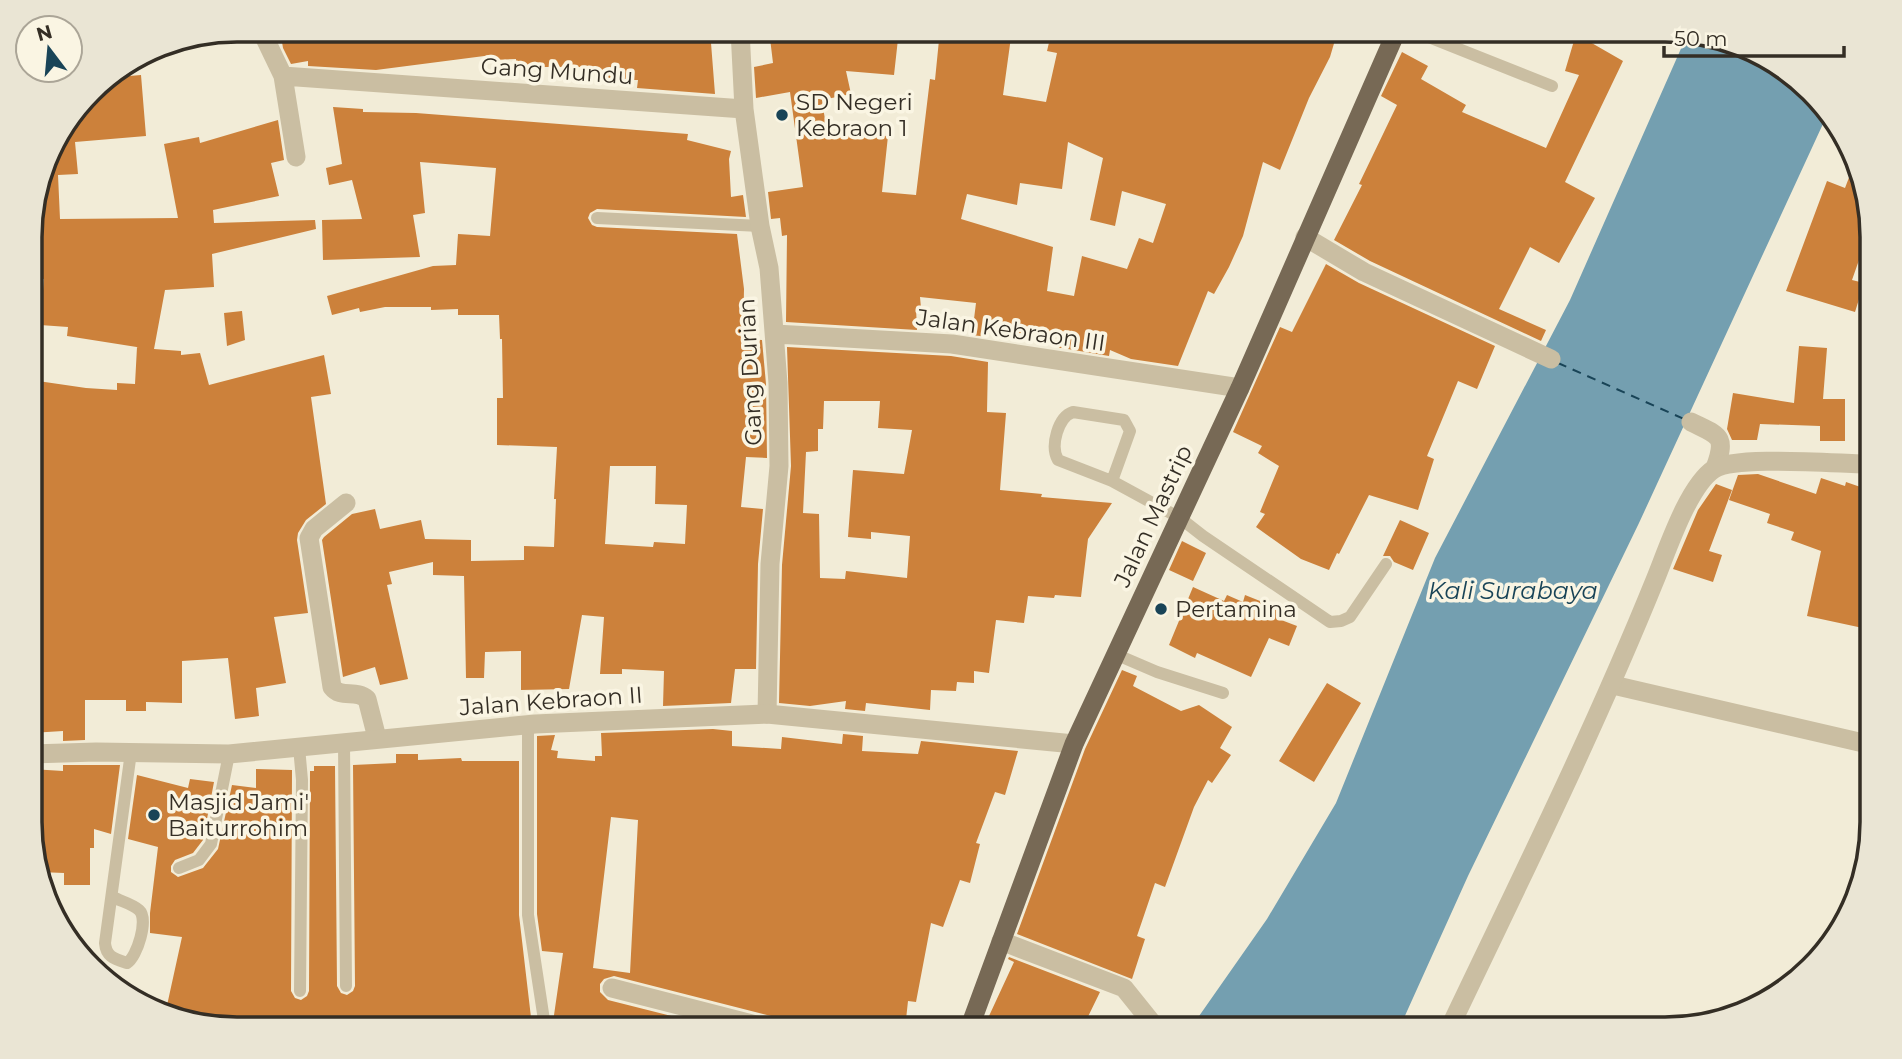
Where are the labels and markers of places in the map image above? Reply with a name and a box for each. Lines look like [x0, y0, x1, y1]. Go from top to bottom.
place label: SD Negeri Kebraon 1 [796, 88, 913, 142]
marker: SD Negeri Kebraon 1 [774, 107, 790, 123]
place label: Pertamina [1175, 595, 1297, 623]
marker: Pertamina [1153, 601, 1169, 617]
place label: Masjid Jami' Baiturrohim [168, 788, 309, 842]
marker: Masjid Jami' Baiturrohim [146, 807, 162, 823]

